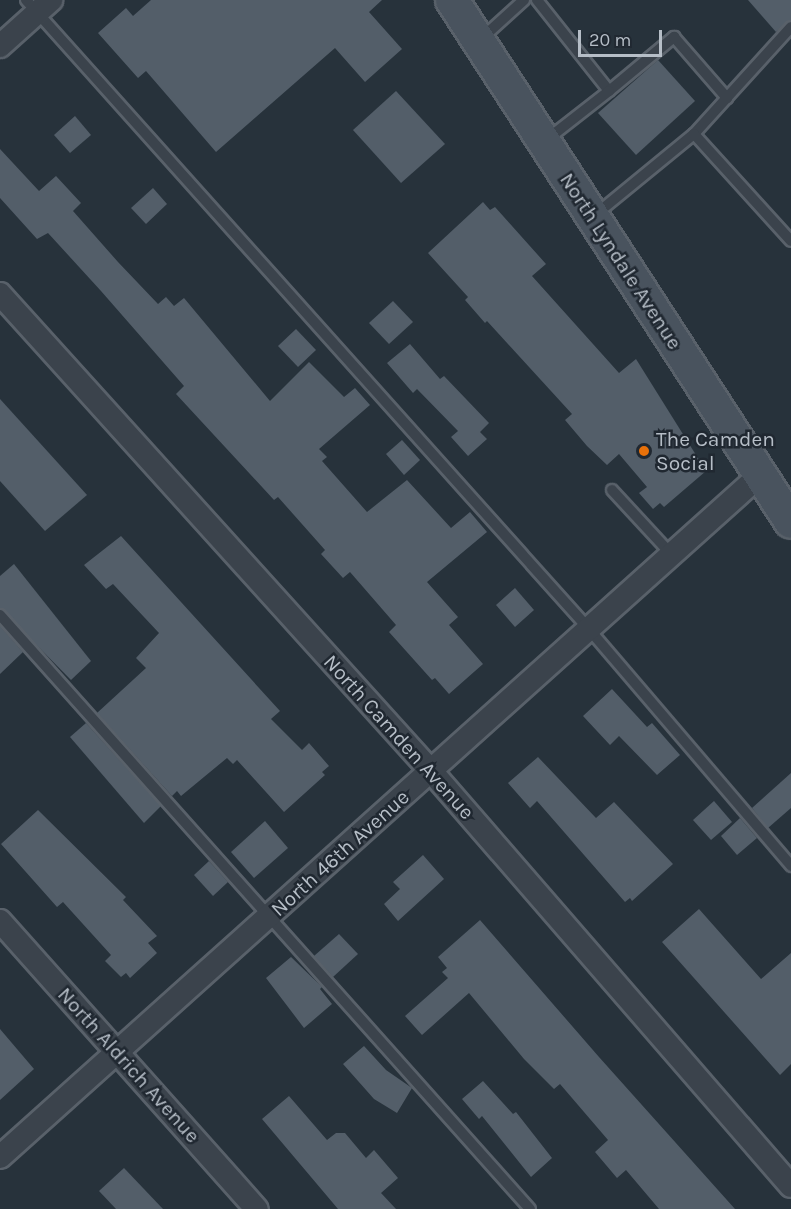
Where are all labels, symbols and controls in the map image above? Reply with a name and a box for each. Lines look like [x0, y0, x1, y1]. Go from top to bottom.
scale bar [581, 18, 665, 56]
text: 20 m [589, 29, 631, 51]
street label: North Lyndale Avenue [554, 168, 688, 354]
place label: The Camden Social [656, 426, 775, 476]
marker: The Camden Social [637, 444, 651, 458]
street label: North Camden Avenue [318, 649, 480, 825]
street label: North 46th Avenue [266, 784, 414, 922]
street label: North Aldrich Avenue [52, 982, 206, 1148]

